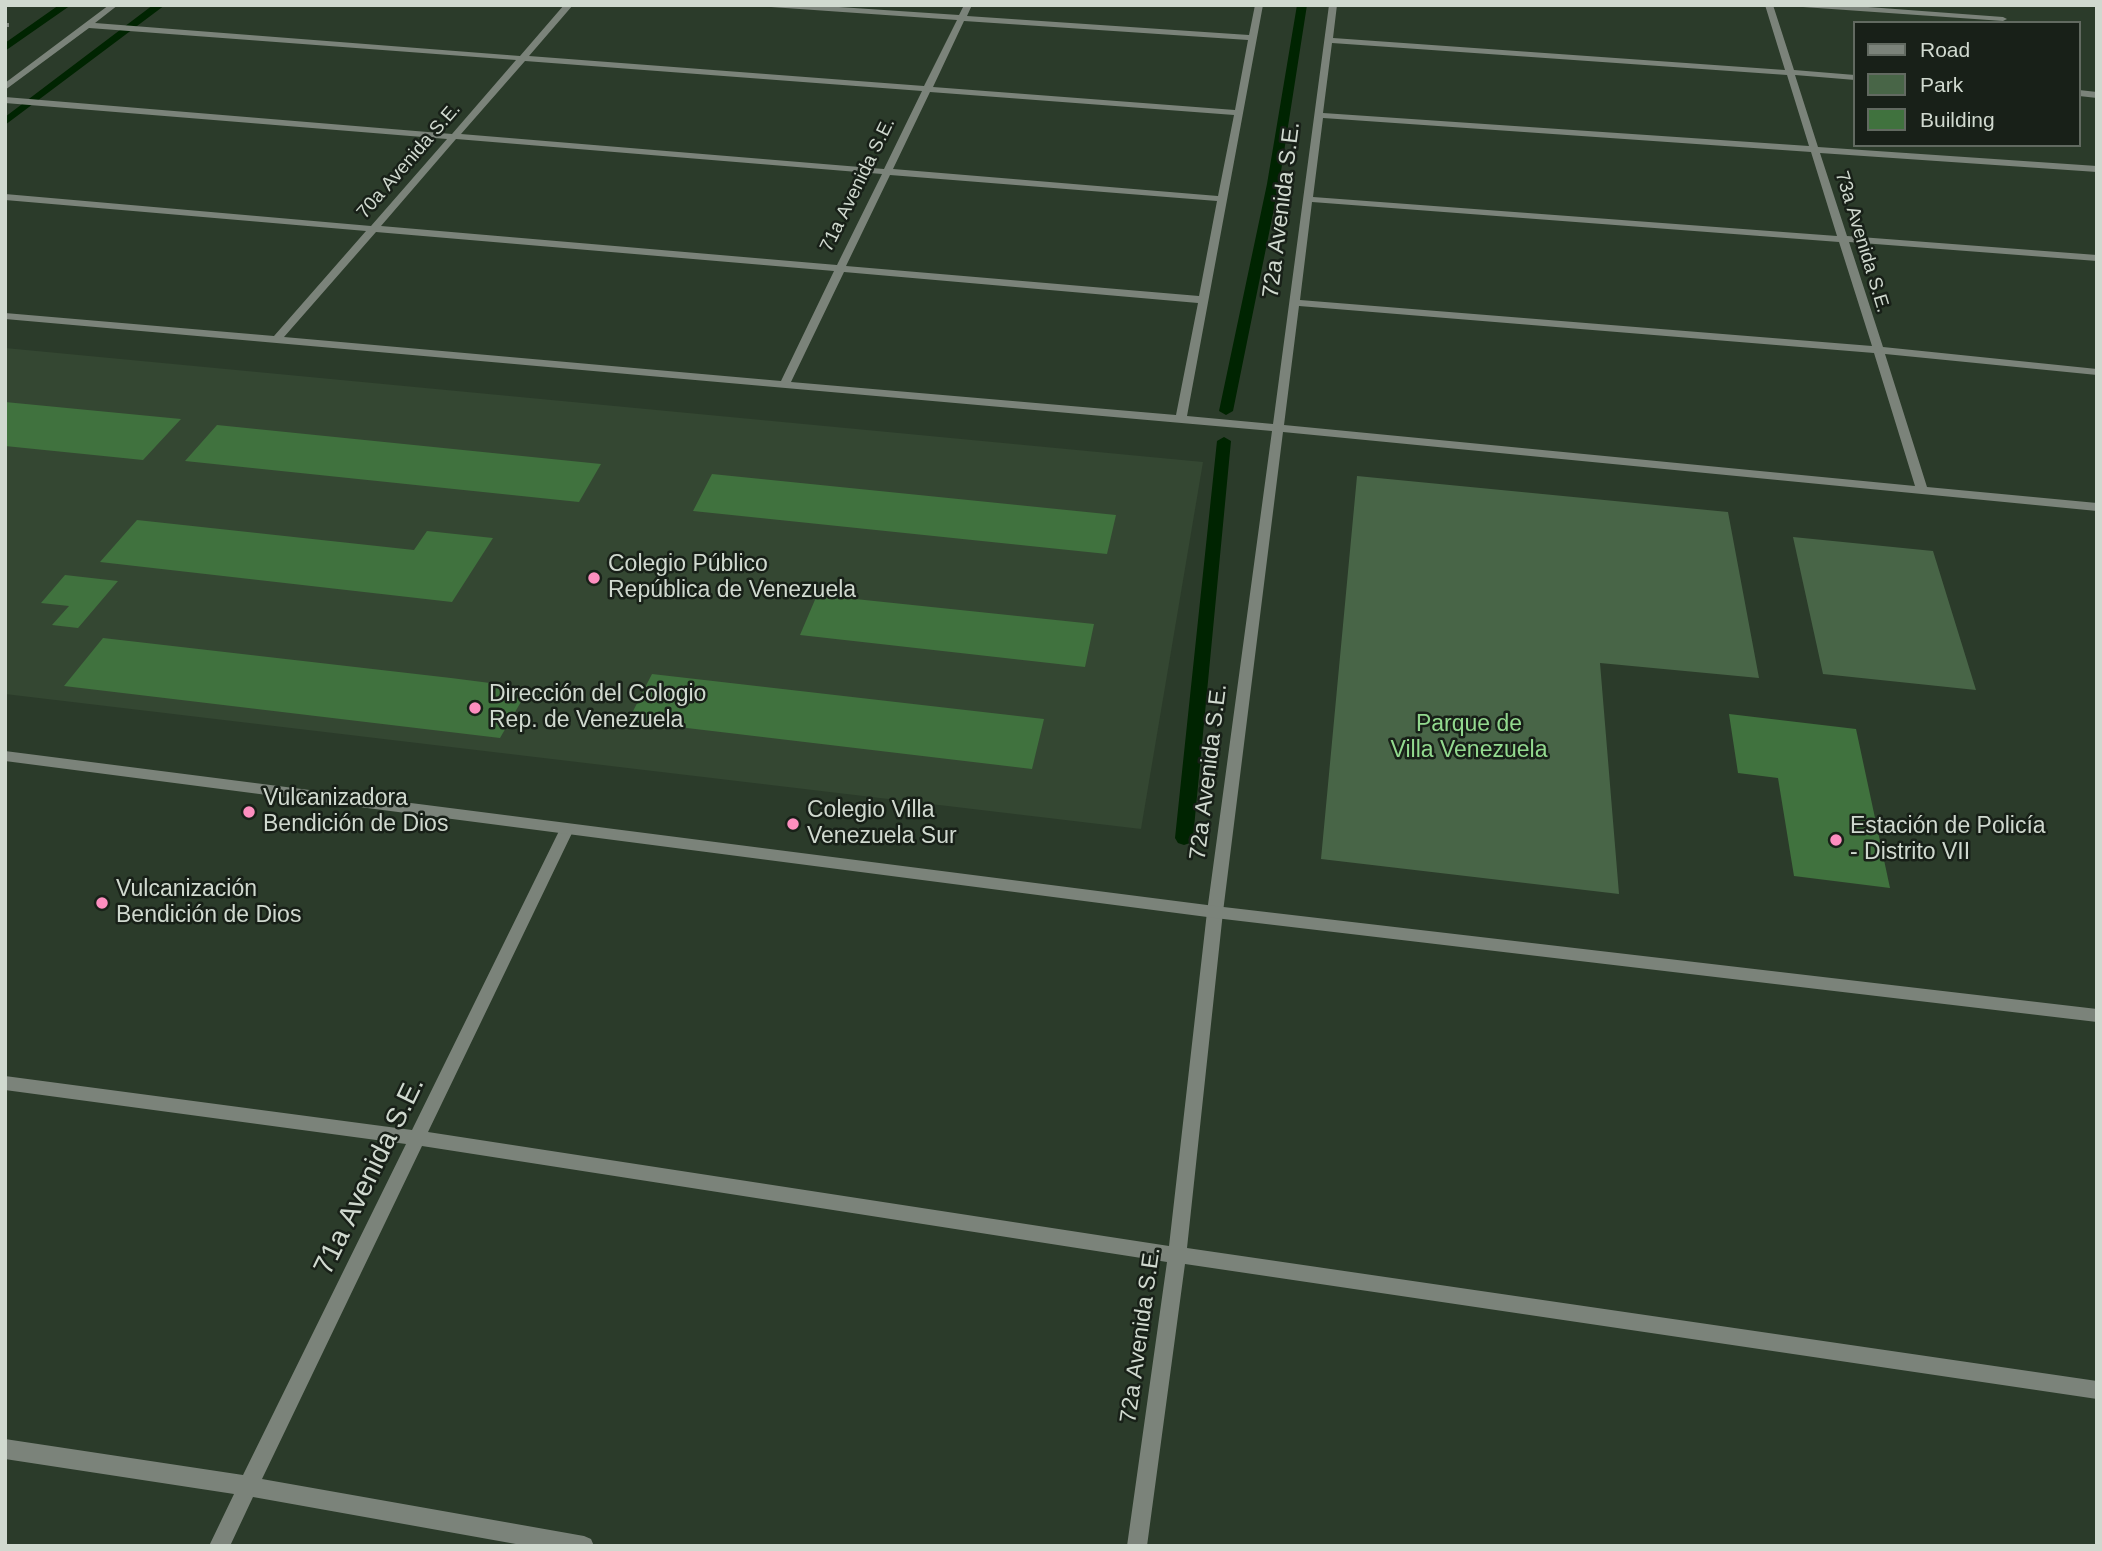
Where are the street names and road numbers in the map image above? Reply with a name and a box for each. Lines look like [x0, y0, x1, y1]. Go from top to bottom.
street label: 70a Avenida S.E. [352, 98, 466, 224]
street label: 71a Avenida S.E. [816, 114, 900, 256]
street label: 72a Avenida S.E. [1257, 120, 1307, 300]
street label: 73a Avenida S.E. [1830, 169, 1894, 315]
street label: 72a Avenida S.E. [1184, 682, 1234, 862]
street label: 71a Avenida S.E. [308, 1072, 432, 1280]
street label: 72a Avenida S.E. [1115, 1245, 1167, 1425]

